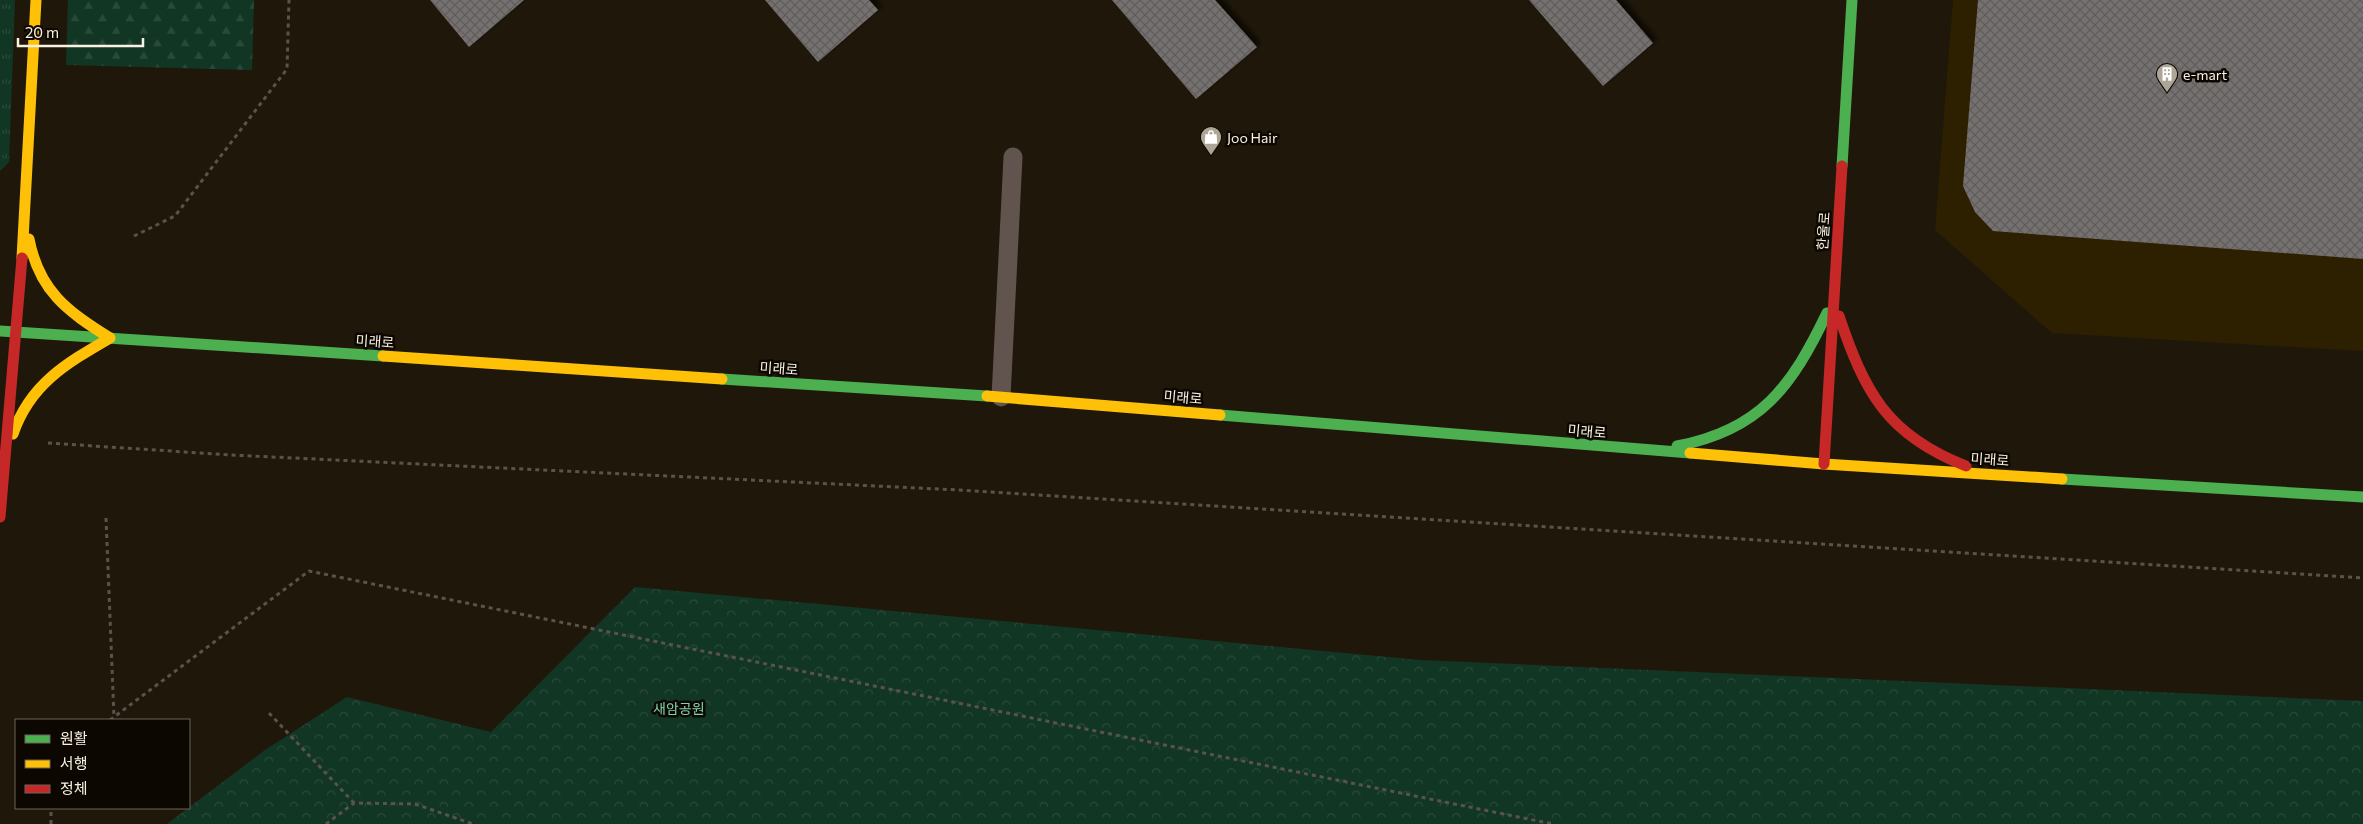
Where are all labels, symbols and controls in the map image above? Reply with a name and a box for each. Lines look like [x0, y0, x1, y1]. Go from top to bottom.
scale bar [18, 15, 142, 47]
text: 20 m [25, 23, 59, 41]
building icon: e-mart [2155, 62, 2179, 93]
place label: e-mart [2183, 66, 2227, 83]
shop icon: Joo Hair [1199, 125, 1223, 156]
place label: Joo Hair [1227, 129, 1278, 146]
street label: 한울로 [1813, 211, 1833, 251]
street label: 미래로 [355, 331, 395, 351]
street label: 미래로 [759, 358, 799, 378]
street label: 미래로 [1163, 387, 1203, 407]
street label: 미래로 [1567, 421, 1607, 441]
street label: 미래로 [1970, 449, 2010, 469]
park label: 새암공원 [653, 700, 705, 717]
legend [15, 719, 190, 809]
text: 원활 [60, 729, 88, 747]
text: 서행 [60, 754, 88, 772]
text: 정체 [60, 779, 88, 797]

